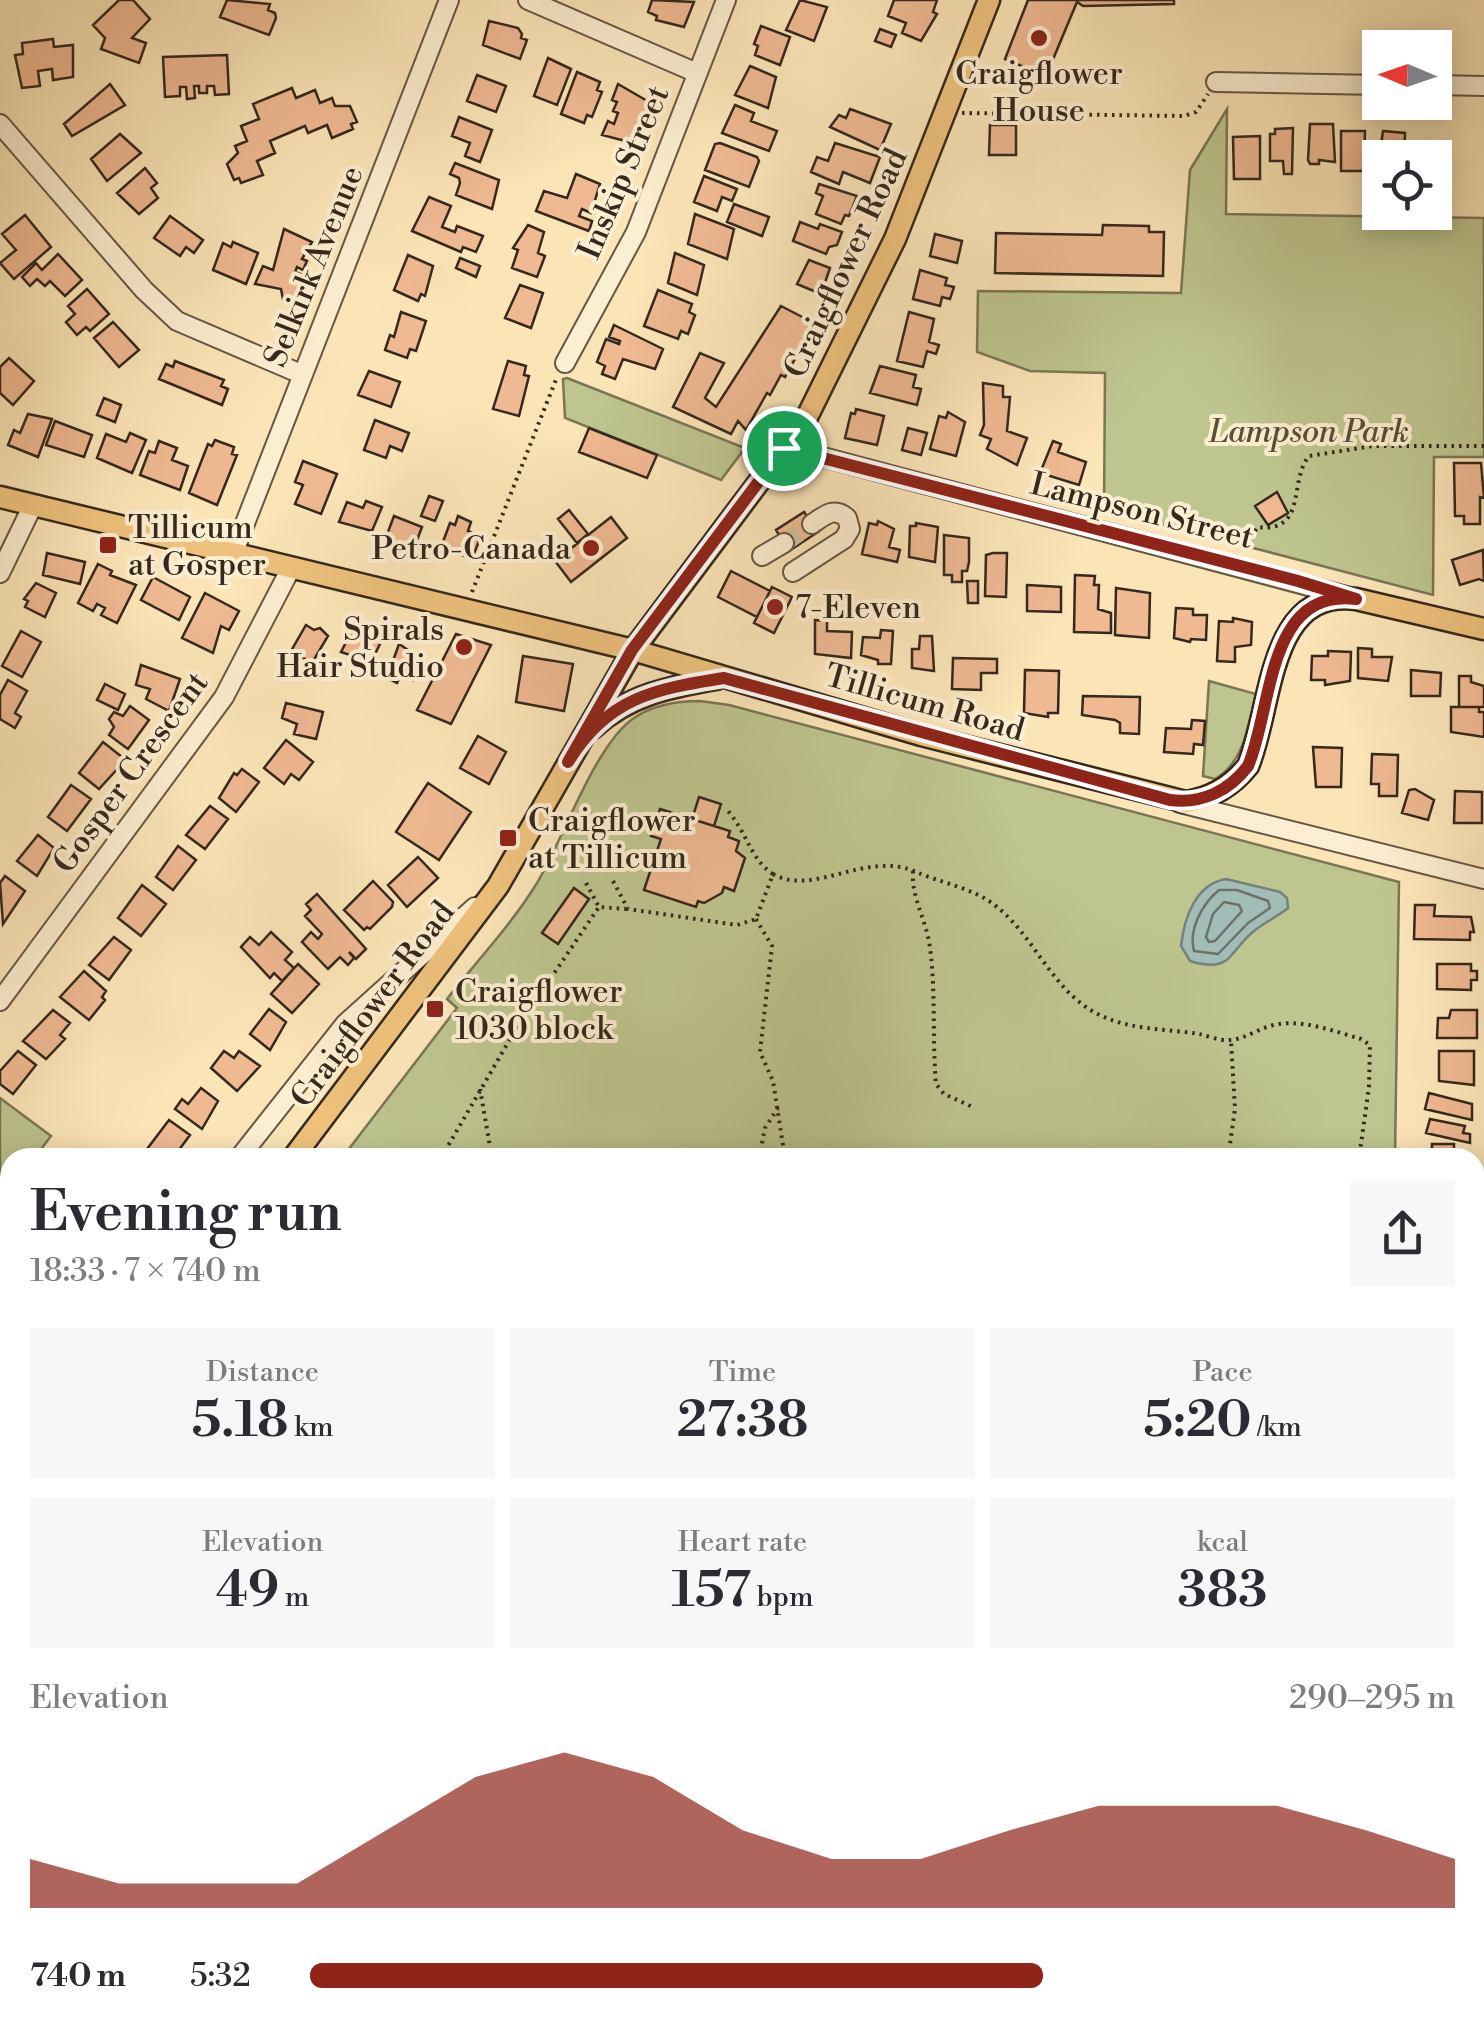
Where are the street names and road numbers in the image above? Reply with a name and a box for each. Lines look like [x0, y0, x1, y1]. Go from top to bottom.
street label: Inskip Street [569, 80, 678, 265]
street label: Craigflower Road [775, 142, 917, 384]
street label: Selkirk Avenue [255, 160, 372, 373]
street label: Lampson Street [1026, 464, 1257, 558]
street label: Tillicum Road [820, 655, 1029, 751]
street label: Gosper Crescent [44, 664, 217, 881]
street label: Craigflower Road [282, 893, 463, 1116]

